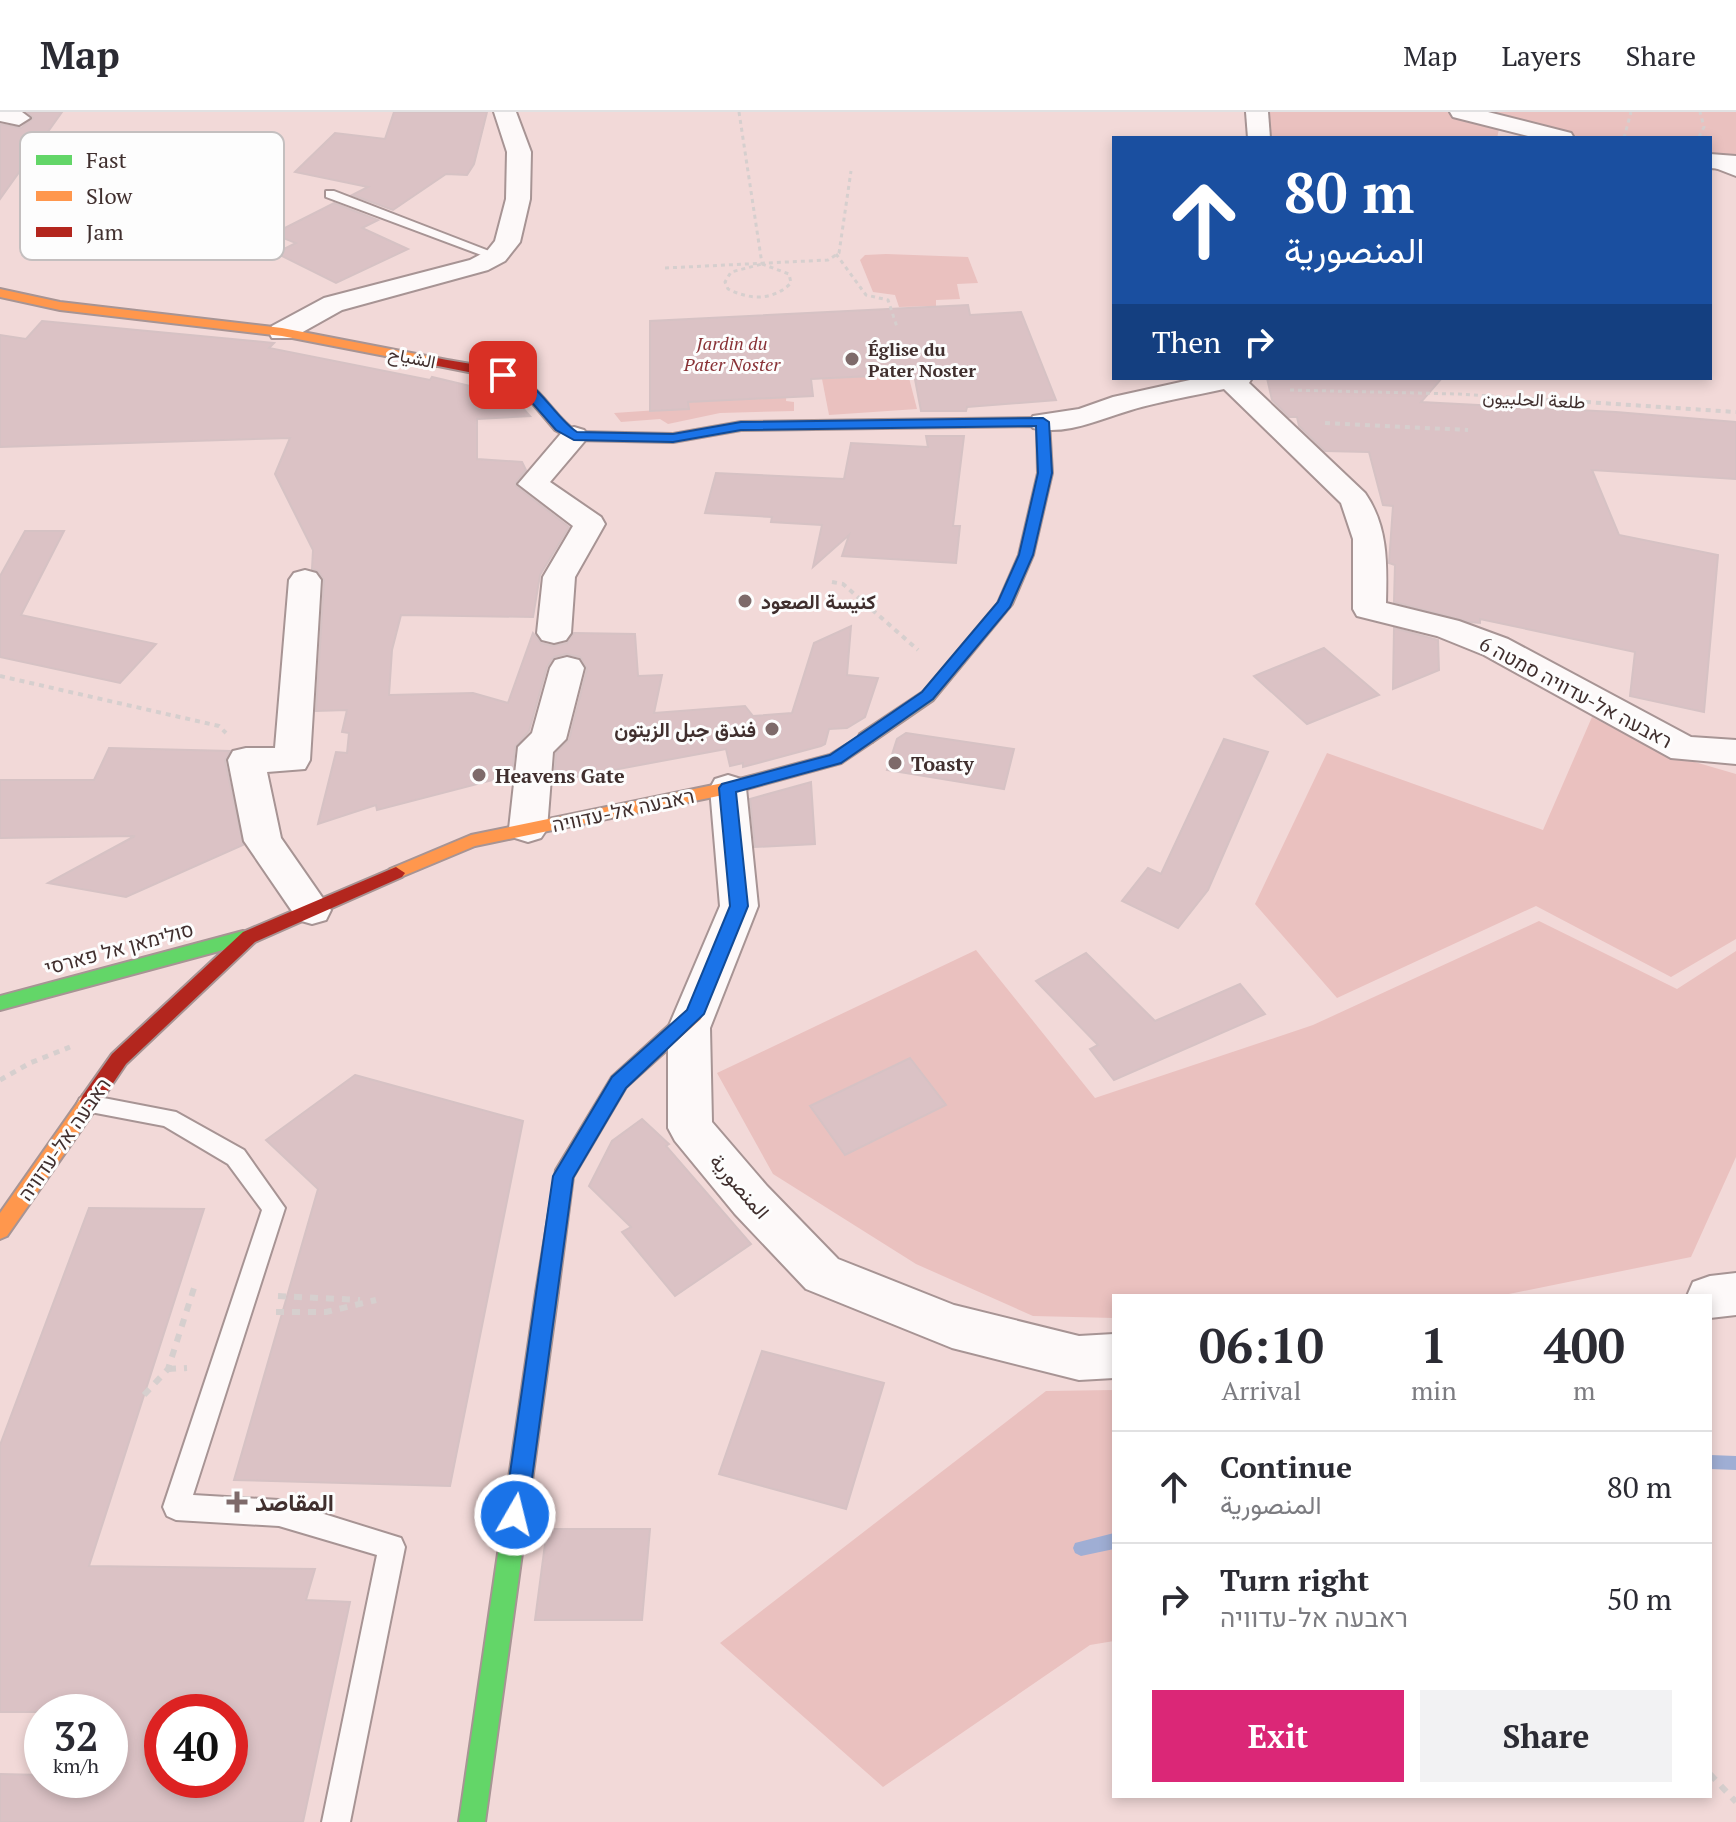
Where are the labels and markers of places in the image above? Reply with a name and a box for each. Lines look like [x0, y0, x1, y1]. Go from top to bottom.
place label: Église du Pater Noster [868, 337, 976, 382]
pin [469, 341, 537, 409]
marker: Église du Pater Noster [843, 350, 861, 368]
place label: كنيسة الصعود [761, 588, 876, 615]
marker: كنيسة الصعود [736, 592, 754, 610]
place label: فندق جبل الزيتون [614, 716, 756, 743]
marker: فندق جبل الزيتون [763, 720, 781, 738]
place label: Toasty [911, 750, 974, 777]
marker: Toasty [886, 754, 904, 772]
place label: Heavens Gate [495, 762, 625, 789]
marker: Heavens Gate [470, 766, 488, 784]
place label: المقاصد [255, 1486, 334, 1518]
marker: المقاصد [226, 1491, 248, 1513]

